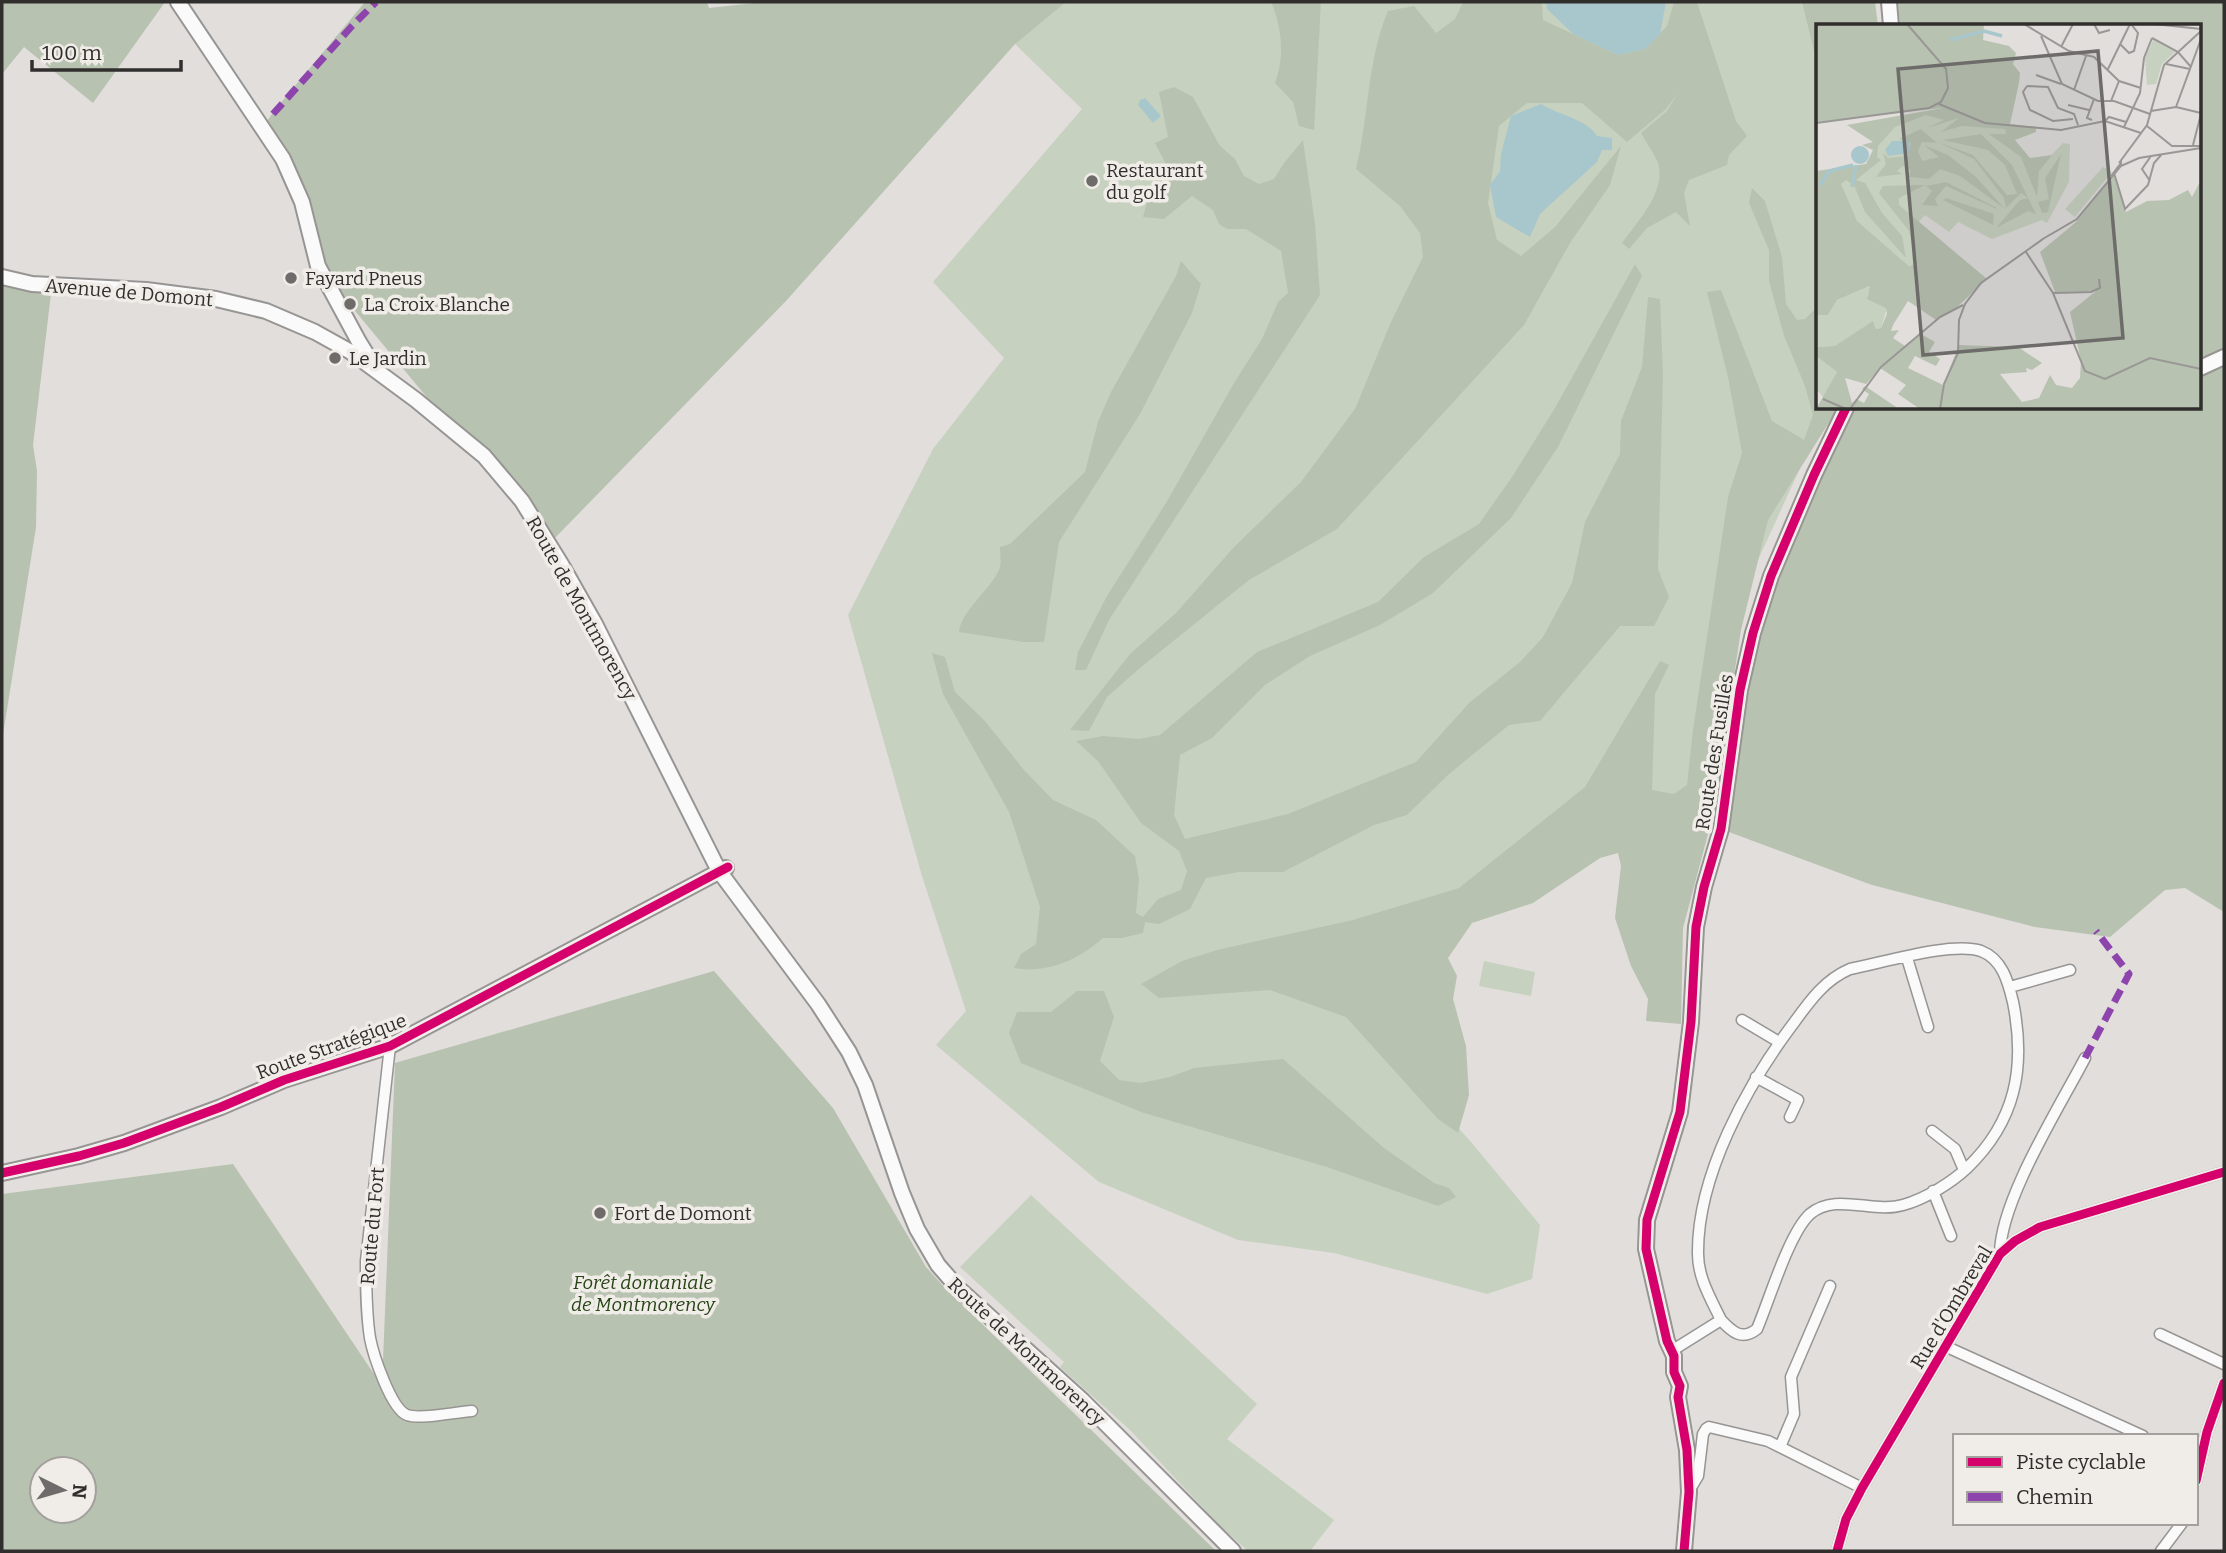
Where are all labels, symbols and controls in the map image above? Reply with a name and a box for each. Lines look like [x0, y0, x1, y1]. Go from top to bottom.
inset map [1816, 24, 2202, 410]
scale bar [32, 28, 180, 72]
text: 100 m [42, 40, 102, 66]
place label: Restaurant du golf [1106, 159, 1204, 204]
marker: Restaurant du golf [1084, 173, 1100, 189]
place label: Fayard Pneus [305, 267, 422, 290]
marker: Fayard Pneus [283, 270, 299, 286]
street label: Avenue de Domont [44, 274, 214, 311]
place label: La Croix Blanche [364, 293, 510, 316]
marker: La Croix Blanche [342, 296, 358, 312]
place label: Le Jardin [349, 347, 427, 370]
marker: Le Jardin [327, 350, 343, 366]
street label: Route de Montmorency [521, 512, 642, 705]
street label: Route des Fusillés [1691, 672, 1738, 832]
street label: Route Stratégique [253, 1009, 409, 1084]
street label: Route du Fort [356, 1166, 389, 1286]
place label: Fort de Domont [614, 1202, 752, 1225]
marker: Fort de Domont [592, 1205, 608, 1221]
street label: Rue d'Ombreval [1906, 1242, 1997, 1373]
park label: Forêt domaniale de Montmorency [571, 1271, 716, 1316]
street label: Route de Montmorency [943, 1273, 1111, 1431]
legend [1953, 1434, 2198, 1525]
text: Piste cyclable [2016, 1449, 2146, 1475]
north arrow [28, 1455, 98, 1525]
text: N [67, 1483, 92, 1500]
text: Chemin [2016, 1484, 2093, 1510]

